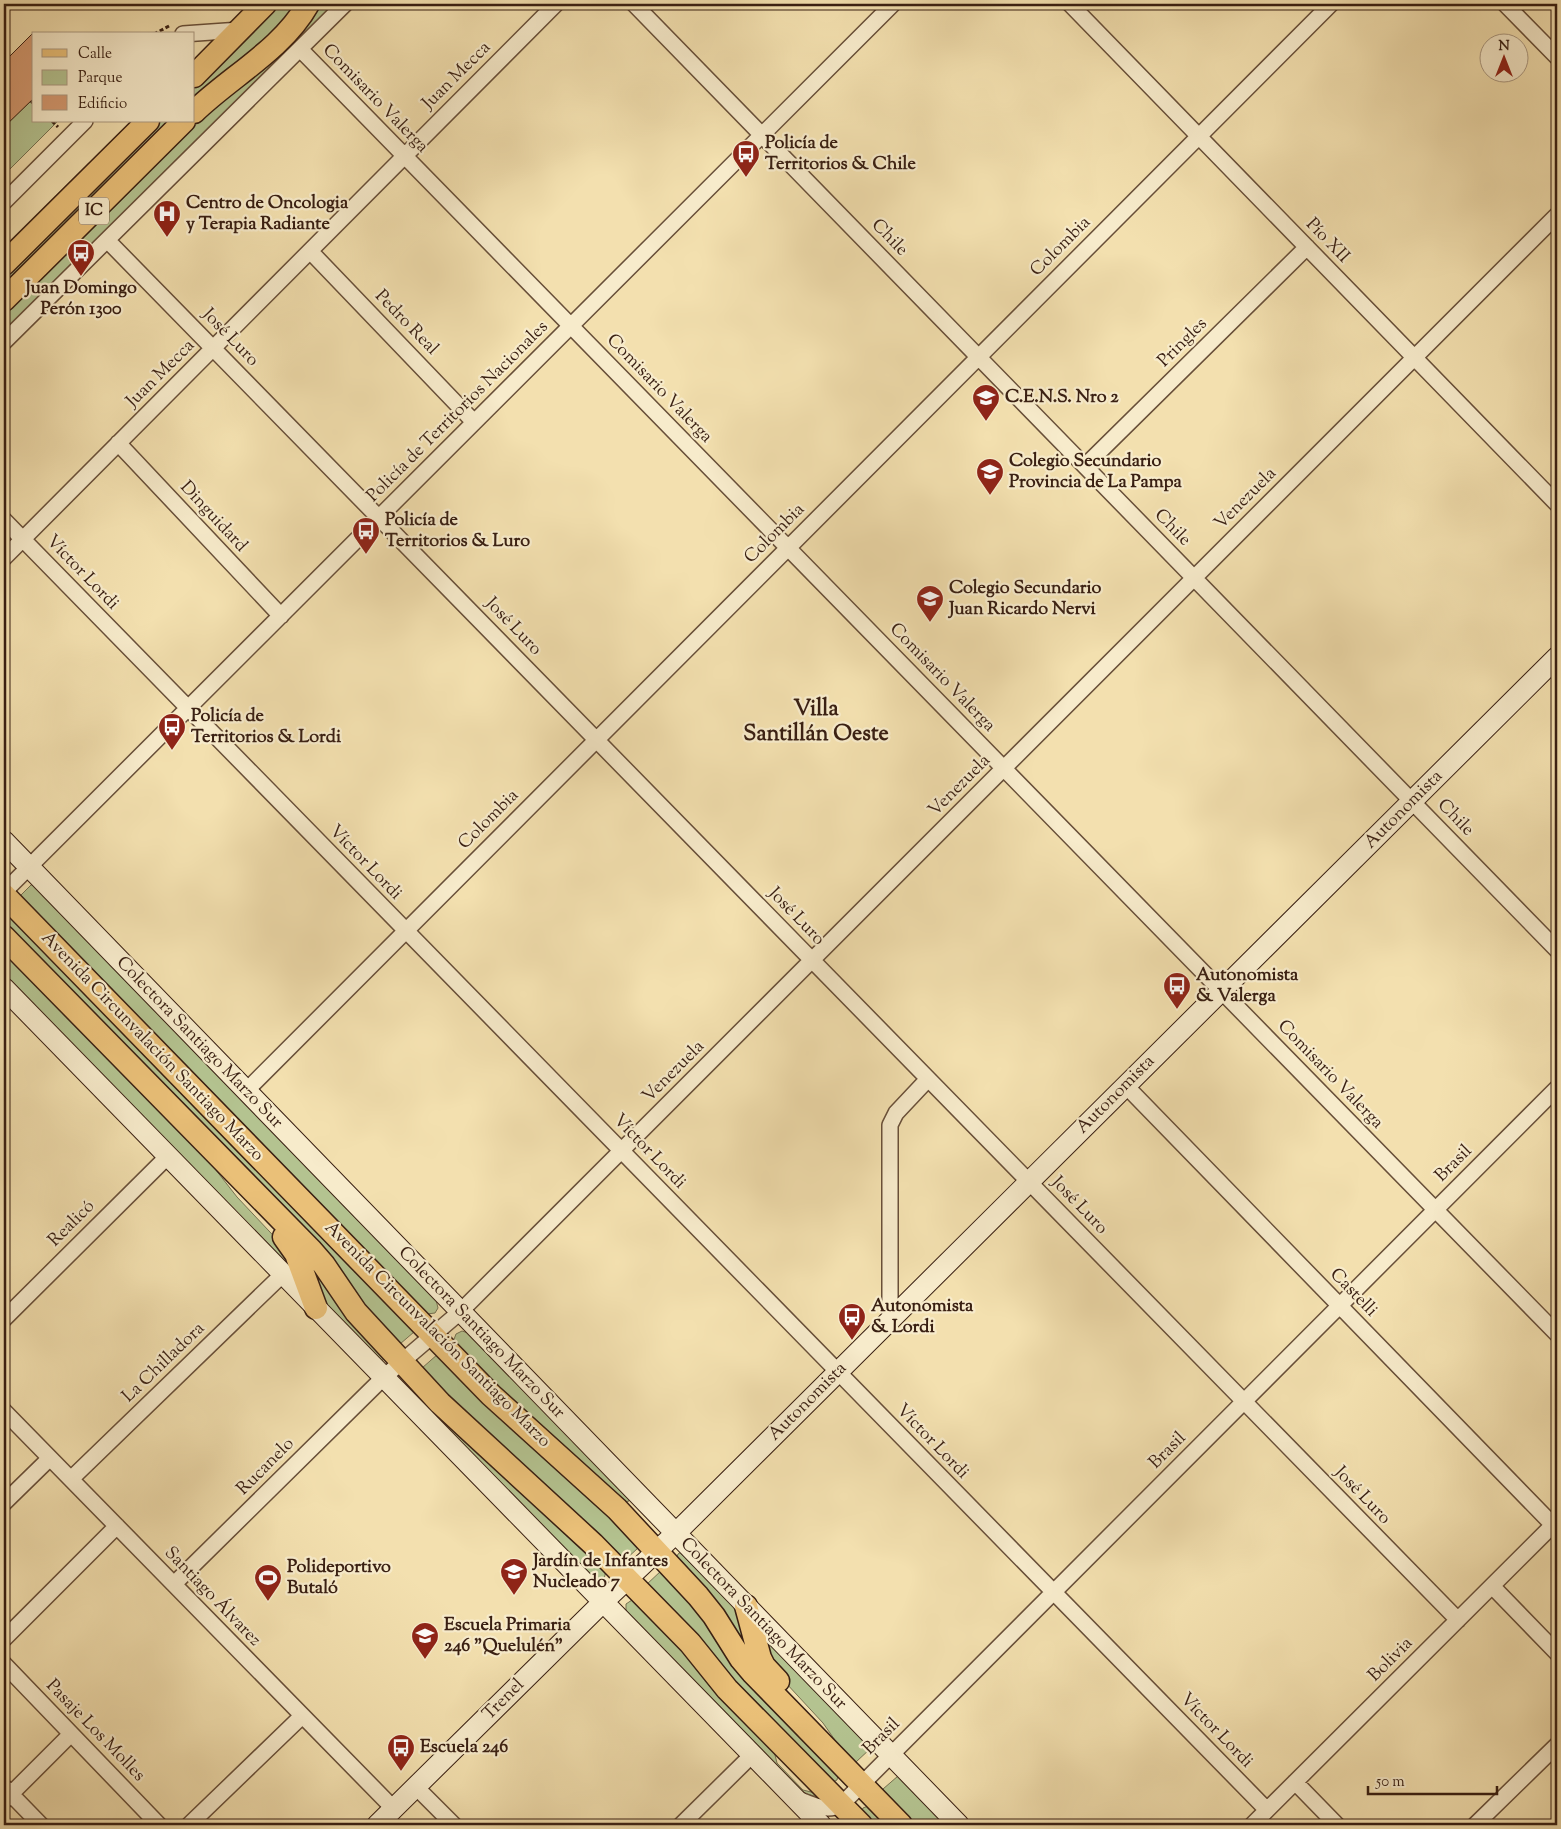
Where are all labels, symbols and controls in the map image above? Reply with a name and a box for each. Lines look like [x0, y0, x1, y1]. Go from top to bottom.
legend [32, 32, 195, 122]
north arrow [1478, 32, 1528, 82]
street label: Juan Mecca [416, 36, 497, 117]
text: N [1498, 37, 1510, 57]
street label: Comisario Valerga [316, 38, 434, 160]
text: Calle [78, 44, 112, 65]
text: Parque [78, 68, 122, 89]
text: Edificio [78, 94, 127, 115]
place label: Policía de Territorios & Chile [765, 131, 916, 178]
bus stop icon: Policía de Territorios & Chile [731, 139, 761, 178]
place label: Centro de Oncologia y Terapia Radiante [186, 191, 349, 238]
road number: IC [79, 198, 109, 225]
hospital icon: Centro de Oncologia y Terapia Radiante [152, 199, 182, 238]
street label: Colombia [1025, 211, 1097, 283]
street label: Chile [865, 213, 913, 263]
street label: Pío XII [1299, 213, 1355, 269]
bus stop icon: Juan Domingo Perón 1300 [66, 238, 96, 277]
place label: Juan Domingo Perón 1300 [23, 276, 137, 323]
street label: Pedro Real [368, 284, 444, 362]
street label: José Luro [195, 302, 265, 373]
street label: Pringles [1152, 312, 1214, 374]
street label: Policía de Territorios Nacionales [361, 315, 555, 509]
street label: Comisario Valerga [600, 328, 718, 450]
street label: Juan Mecca [120, 334, 201, 415]
school or university icon: C.E.N.S. Nro 2 [971, 383, 1001, 422]
place label: C.E.N.S. Nro 2 [1005, 385, 1119, 411]
place label: Colegio Secundario Provincia de La Pampa [1009, 449, 1182, 496]
school or university icon: Colegio Secundario Provincia de La Pampa [975, 457, 1005, 496]
street label: Venezuela [1209, 462, 1283, 536]
street label: Dinguidard [173, 476, 253, 558]
street label: Colombia [739, 498, 811, 570]
street label: Chile [1148, 503, 1196, 553]
place label: Policía de Territorios & Luro [385, 508, 530, 555]
bus stop icon: Policía de Territorios & Luro [351, 516, 381, 555]
street label: Víctor Lordi [39, 529, 125, 617]
place label: Colegio Secundario Juan Ricardo Nervi [947, 576, 1102, 623]
school or university icon: Colegio Secundario Juan Ricardo Nervi [915, 584, 945, 623]
street label: José Luro [478, 591, 548, 662]
street label: Comisario Valerga [883, 617, 1001, 739]
district label: Villa Santillán Oeste [743, 694, 889, 751]
place label: Policía de Territorios & Lordi [191, 704, 342, 751]
bus stop icon: Policía de Territorios & Lordi [157, 712, 187, 751]
street label: Venezuela [923, 749, 997, 823]
street label: Autonomista [1359, 765, 1449, 855]
street label: Colombia [453, 784, 525, 856]
street label: Chile [1431, 793, 1479, 843]
street label: Víctor Lordi [322, 819, 408, 907]
street label: José Luro [761, 881, 831, 952]
street label: Avenida Circunvalación Santiago Marzo [35, 926, 269, 1168]
street label: Colectora Santiago Marzo Sur [109, 951, 289, 1135]
place label: Autonomista & Valerga [1196, 963, 1299, 1010]
bus stop icon: Autonomista & Valerga [1162, 971, 1192, 1010]
street label: Comisario Valerga [1271, 1014, 1389, 1136]
street label: Venezuela [637, 1035, 711, 1109]
street label: Autonomista [1071, 1050, 1161, 1140]
street label: Víctor Lordi [606, 1108, 692, 1196]
street label: Brasil [1429, 1139, 1479, 1189]
street label: José Luro [1044, 1170, 1114, 1241]
street label: Realicó [43, 1195, 101, 1253]
street label: Avenida Circunvalación Santiago Marzo [318, 1216, 556, 1454]
street label: Colectora Santiago Marzo Sur [391, 1241, 571, 1425]
street label: Castelli [1323, 1263, 1383, 1323]
place label: Autonomista & Lordi [871, 1294, 974, 1341]
bus stop icon: Autonomista & Lordi [837, 1302, 867, 1341]
street label: La Chilladora [117, 1317, 211, 1409]
street label: Autonomista [763, 1357, 853, 1447]
street label: Víctor Lordi [889, 1398, 975, 1486]
street label: Brasil [1143, 1426, 1193, 1476]
street label: Rucanelo [231, 1432, 301, 1502]
street label: José Luro [1327, 1460, 1397, 1531]
street label: Colectora Santiago Marzo Sur [673, 1532, 853, 1716]
street label: Santiago Álvarez [157, 1541, 267, 1653]
place label: Jardín de Infantes Nucleado 7 [531, 1549, 668, 1596]
place label: Polideportivo Butaló [287, 1555, 391, 1602]
school or university icon: Jardín de Infantes Nucleado 7 [499, 1557, 529, 1596]
sports icon: Polideportivo Butaló [253, 1563, 283, 1602]
place label: Escuela Primaria 246 "Quelulén" [444, 1613, 571, 1660]
school or university icon: Escuela Primaria 246 "Quelulén" [410, 1621, 440, 1660]
street label: Bolivia [1363, 1632, 1419, 1688]
street label: Trenel [477, 1673, 531, 1727]
street label: Pasaje Los Molles [39, 1674, 151, 1788]
street label: Víctor Lordi [1173, 1687, 1259, 1775]
street label: Brasil [857, 1712, 907, 1762]
bus stop icon: Escuela 246 [386, 1733, 416, 1772]
place label: Escuela 246 [420, 1735, 508, 1761]
scale bar [1368, 1764, 1497, 1796]
text: 50 m [1375, 1772, 1405, 1793]

